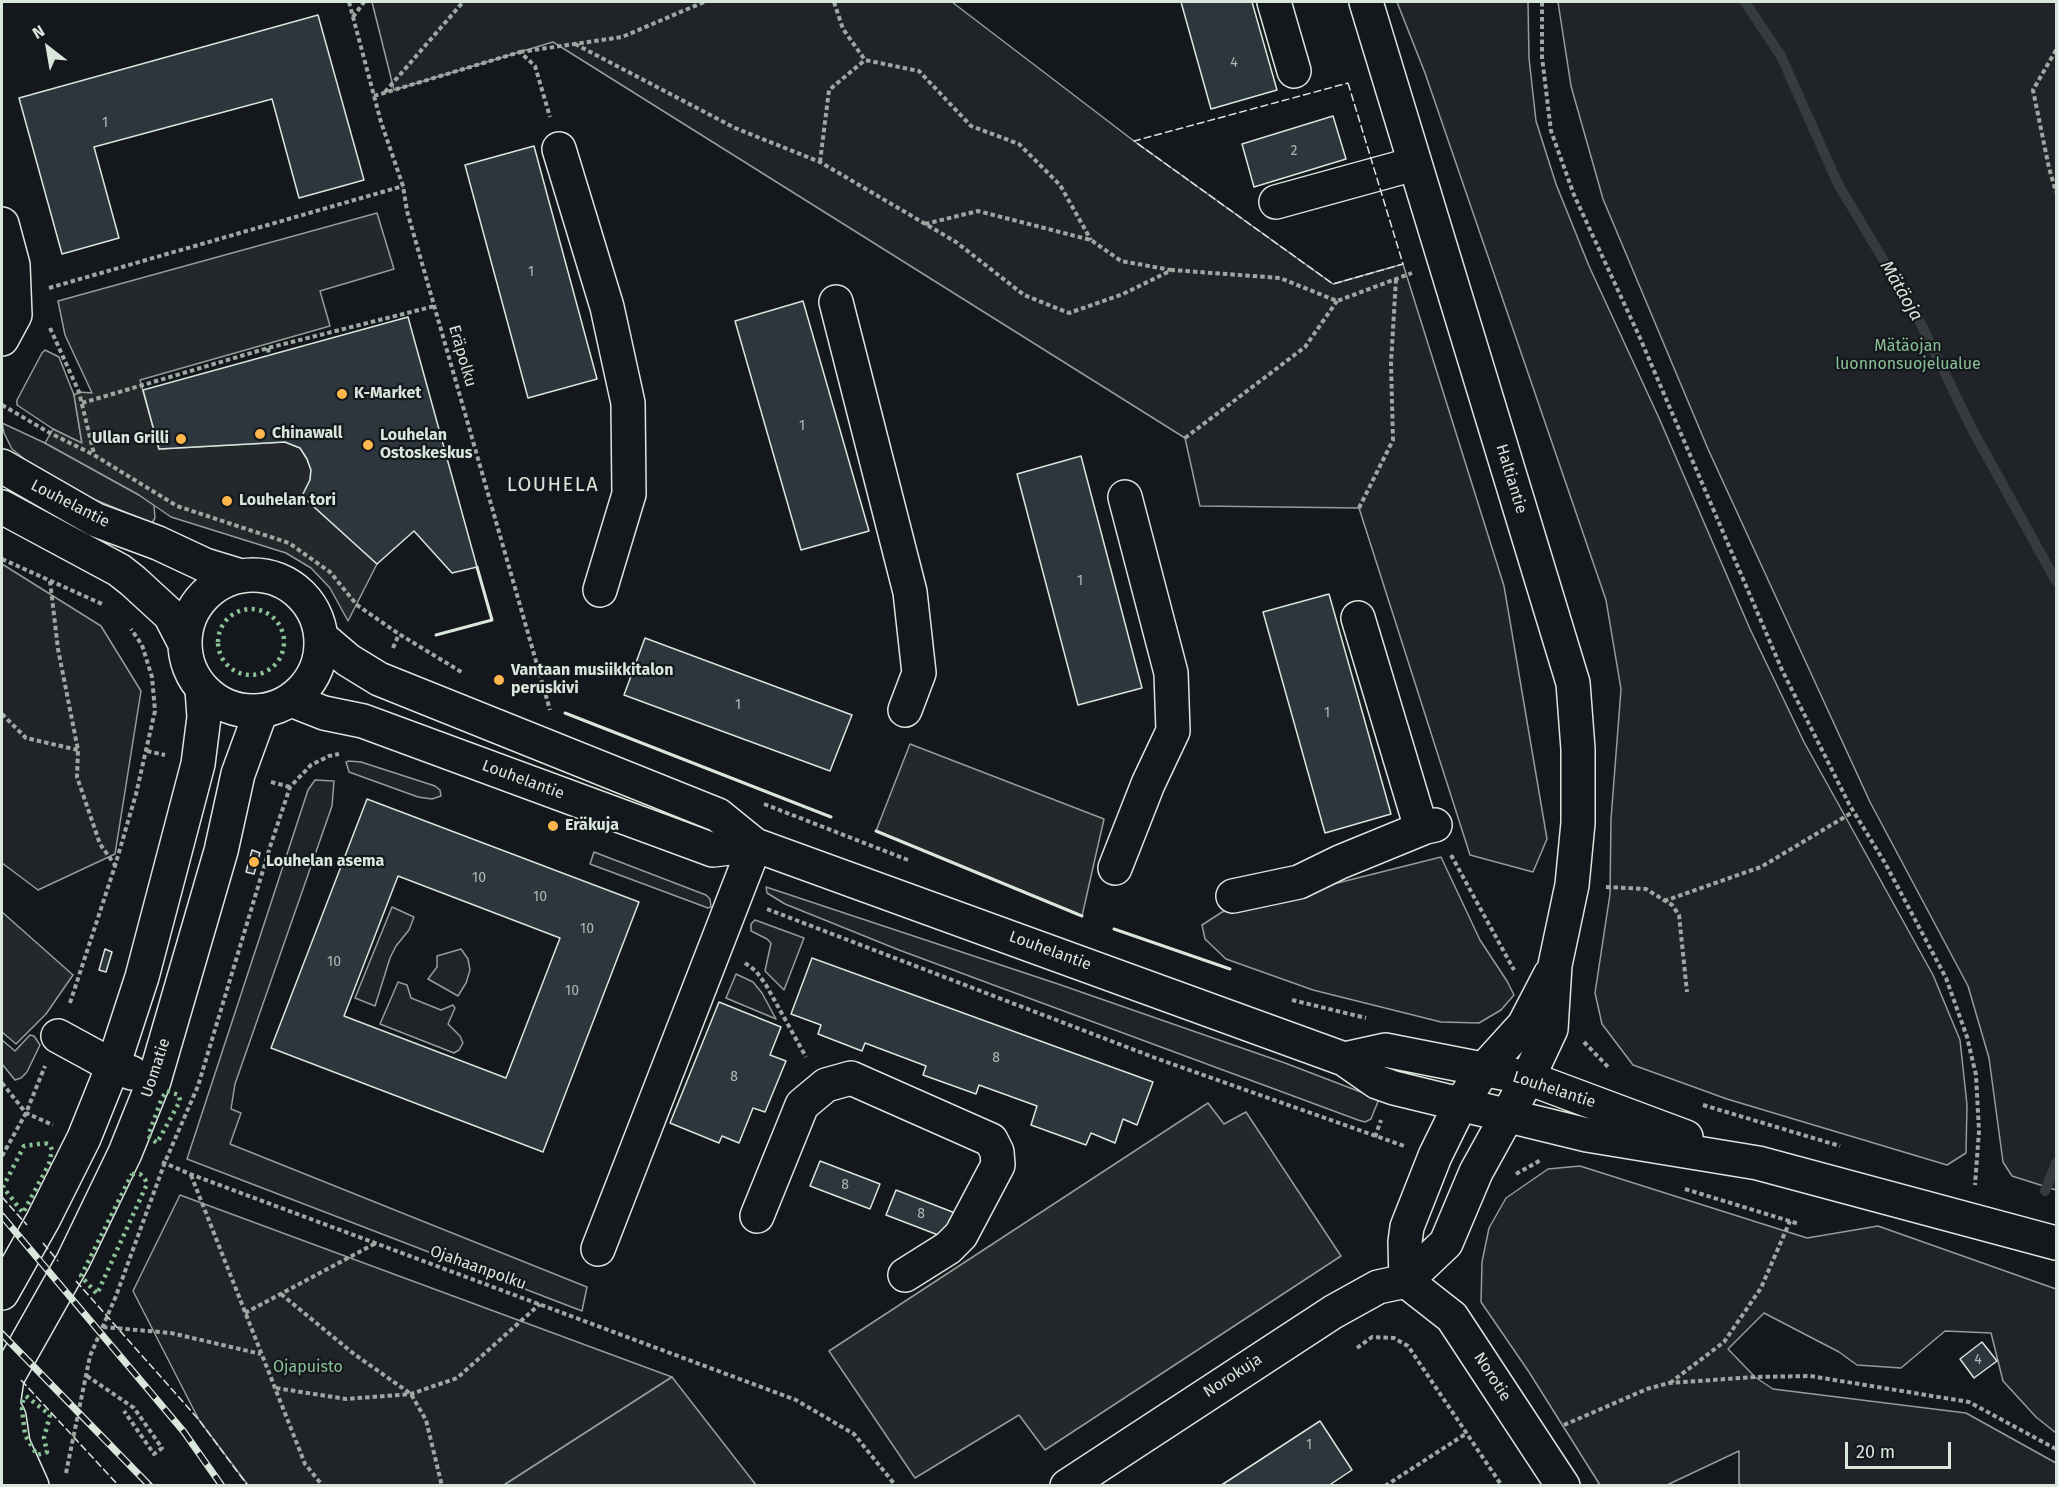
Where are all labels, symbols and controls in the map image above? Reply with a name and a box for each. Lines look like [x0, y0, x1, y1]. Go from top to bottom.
north arrow [18, 18, 78, 78]
text: N [29, 21, 48, 43]
house number: 4 [1230, 55, 1238, 71]
house number: 1 [102, 115, 108, 131]
house number: 2 [1291, 143, 1297, 159]
water label: Mätäoja [1875, 257, 1927, 325]
house number: 1 [528, 264, 534, 280]
street label: Eräpolku [444, 323, 480, 389]
park label: Mätäojan luonnonsuojelualue [1835, 337, 1981, 375]
place label: K-Market [354, 384, 421, 404]
marker: K-Market [335, 387, 349, 401]
house number: 1 [799, 418, 805, 434]
place label: Chinawall [272, 424, 343, 444]
place label: Louhelan Ostoskeskus [380, 426, 472, 464]
marker: Chinawall [253, 427, 267, 441]
place label: Ullan Grilli [92, 429, 169, 449]
marker: Ullan Grilli [174, 432, 188, 446]
marker: Louhelan Ostoskeskus [361, 438, 375, 452]
street label: Haltiantie [1491, 442, 1531, 516]
district label: LOUHELA [507, 473, 599, 497]
street label: Louhelantie [27, 476, 113, 532]
place label: Louhelan tori [239, 491, 336, 511]
marker: Louhelan tori [220, 494, 234, 508]
house number: 1 [1077, 573, 1083, 589]
place label: Vantaan musiikkitalon peruskivi [511, 661, 673, 699]
marker: Vantaan musiikkitalon peruskivi [492, 673, 506, 687]
house number: 1 [735, 697, 741, 713]
house number: 1 [1324, 705, 1330, 721]
street label: Louhelantie [479, 756, 567, 804]
place label: Eräkuja [565, 816, 619, 836]
marker: Eräkuja [546, 819, 560, 833]
place label: Louhelan asema [266, 852, 384, 872]
marker: Louhelan asema [247, 855, 261, 869]
house number: 10 [472, 870, 486, 886]
house number: 10 [533, 889, 547, 905]
house number: 10 [580, 921, 594, 937]
street label: Louhelantie [1006, 927, 1094, 975]
house number: 10 [327, 954, 341, 970]
house number: 10 [565, 983, 579, 999]
street label: Uomatie [137, 1036, 175, 1100]
house number: 8 [992, 1050, 1000, 1066]
street label: Louhelantie [1510, 1068, 1598, 1112]
house number: 8 [730, 1069, 738, 1085]
house number: 8 [841, 1177, 849, 1193]
house number: 8 [917, 1206, 925, 1222]
street label: Ojahaanpolku [427, 1242, 529, 1294]
street label: Norotie [1469, 1349, 1515, 1405]
street label: Norokuja [1200, 1350, 1266, 1402]
house number: 4 [1974, 1352, 1982, 1368]
park label: Ojapuisto [273, 1358, 343, 1378]
scale bar [1848, 1430, 1954, 1468]
house number: 1 [1306, 1437, 1312, 1453]
text: 20 m [1856, 1441, 1895, 1463]

